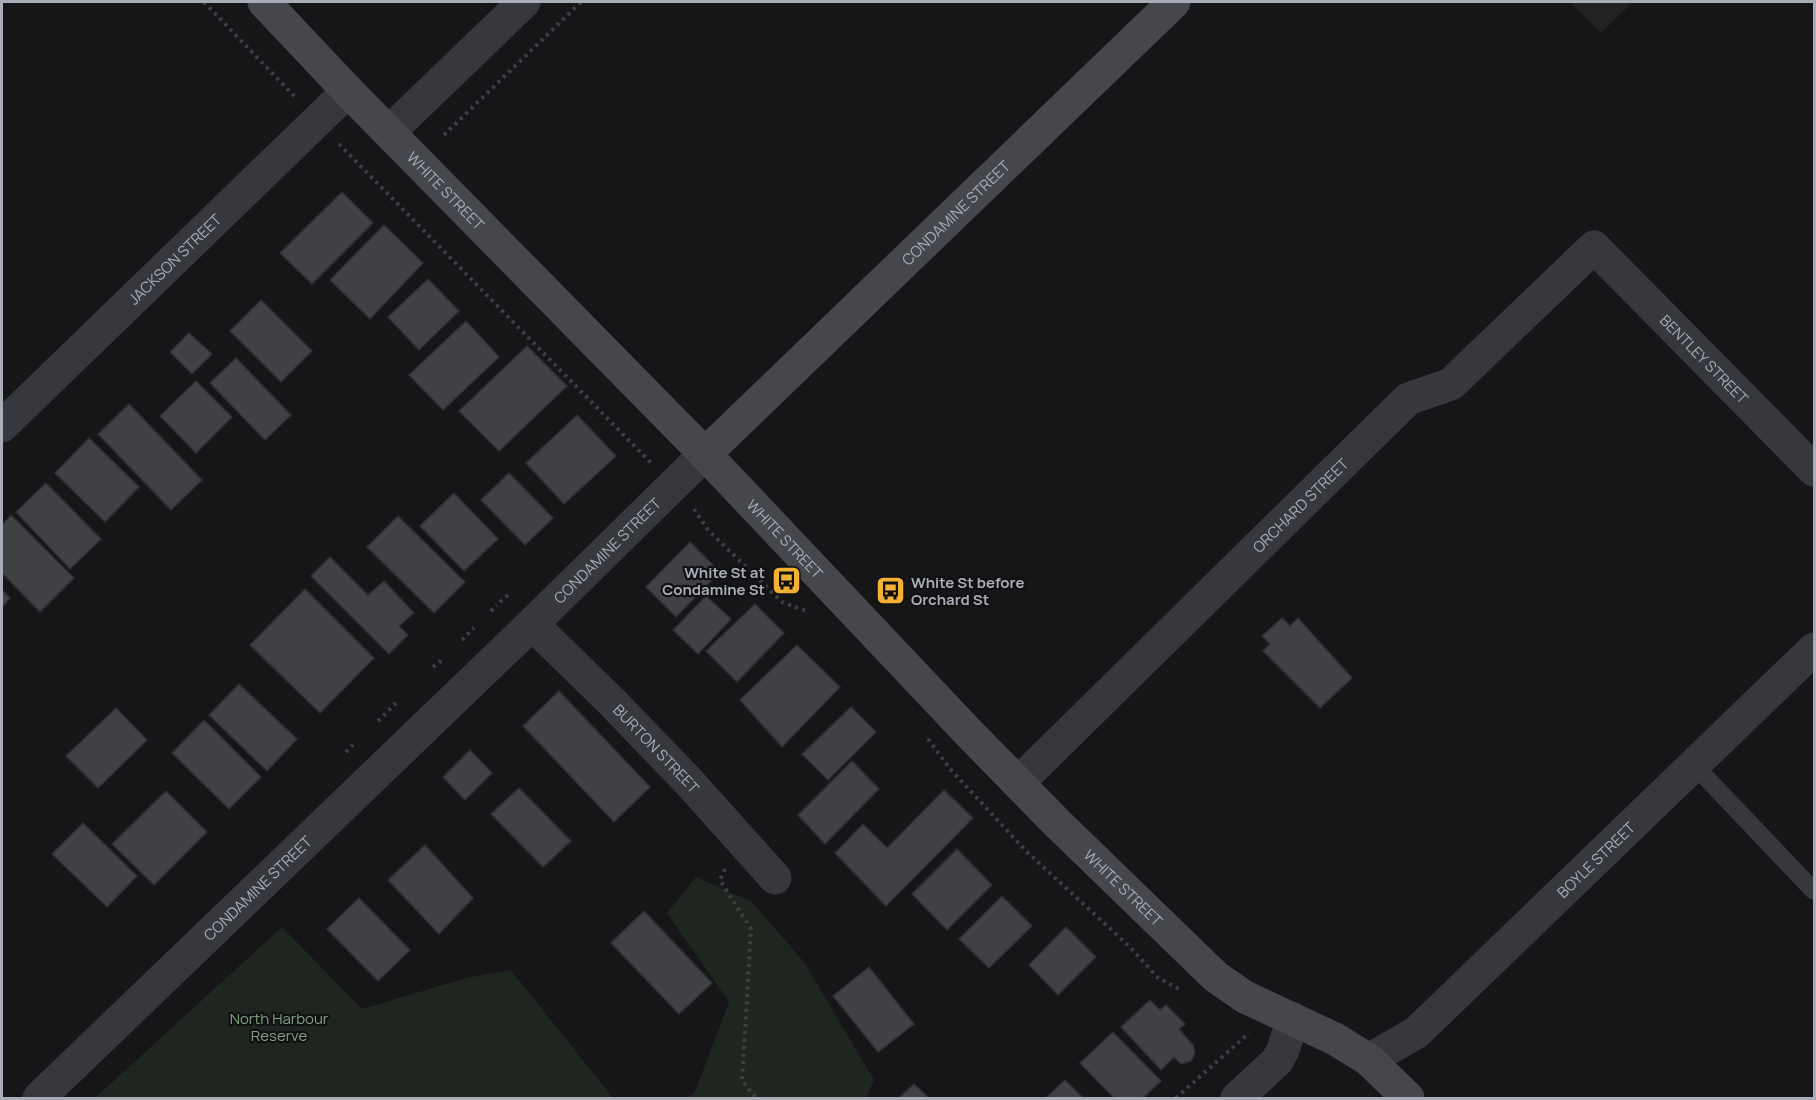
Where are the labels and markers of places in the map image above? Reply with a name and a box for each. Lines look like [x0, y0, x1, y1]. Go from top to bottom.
place label: White St at Condamine St [662, 562, 765, 600]
bus stop icon: White St at Condamine St [770, 565, 802, 597]
place label: White St before Orchard St [911, 572, 1024, 610]
bus stop icon: White St before Orchard St [874, 575, 906, 607]

